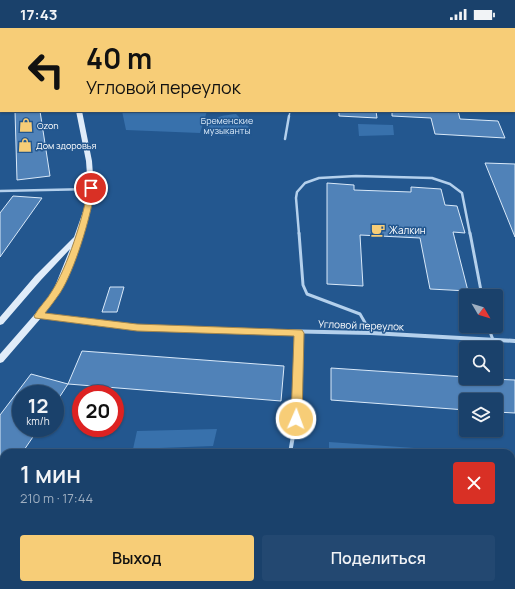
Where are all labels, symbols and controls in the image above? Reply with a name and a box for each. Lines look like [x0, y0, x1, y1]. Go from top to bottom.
text: 17:43 [20, 4, 58, 25]
text: 40 m [86, 39, 152, 77]
icon: left [20, 44, 72, 96]
text: Угловой переулок [86, 75, 241, 99]
park label: Бременские музыканты [201, 114, 253, 137]
shop icon: Ozon [18, 117, 34, 133]
place label: Ozon [37, 119, 59, 132]
shop icon: Дом здоровья [17, 137, 33, 153]
place label: Дом здоровья [36, 139, 97, 152]
pin [74, 171, 108, 205]
icon: arrive [80, 177, 102, 199]
cafe icon: Жалкин [370, 222, 386, 238]
place label: Жалкин [389, 223, 426, 237]
north arrow [459, 289, 503, 333]
map controls [459, 289, 503, 437]
street label: Угловой переулок [318, 317, 405, 334]
button: search [459, 341, 503, 385]
speed limit sign: 20 [72, 385, 124, 437]
text: 12 [28, 392, 48, 419]
button: layers [459, 393, 503, 437]
position arrow [275, 398, 317, 440]
text: km/h [26, 414, 50, 428]
text: 1 мин [20, 457, 81, 490]
button: close [453, 462, 495, 504]
text: 210 m · 17:44 [20, 489, 93, 507]
button: Выход [20, 535, 254, 581]
button: Поделиться [262, 535, 495, 581]

